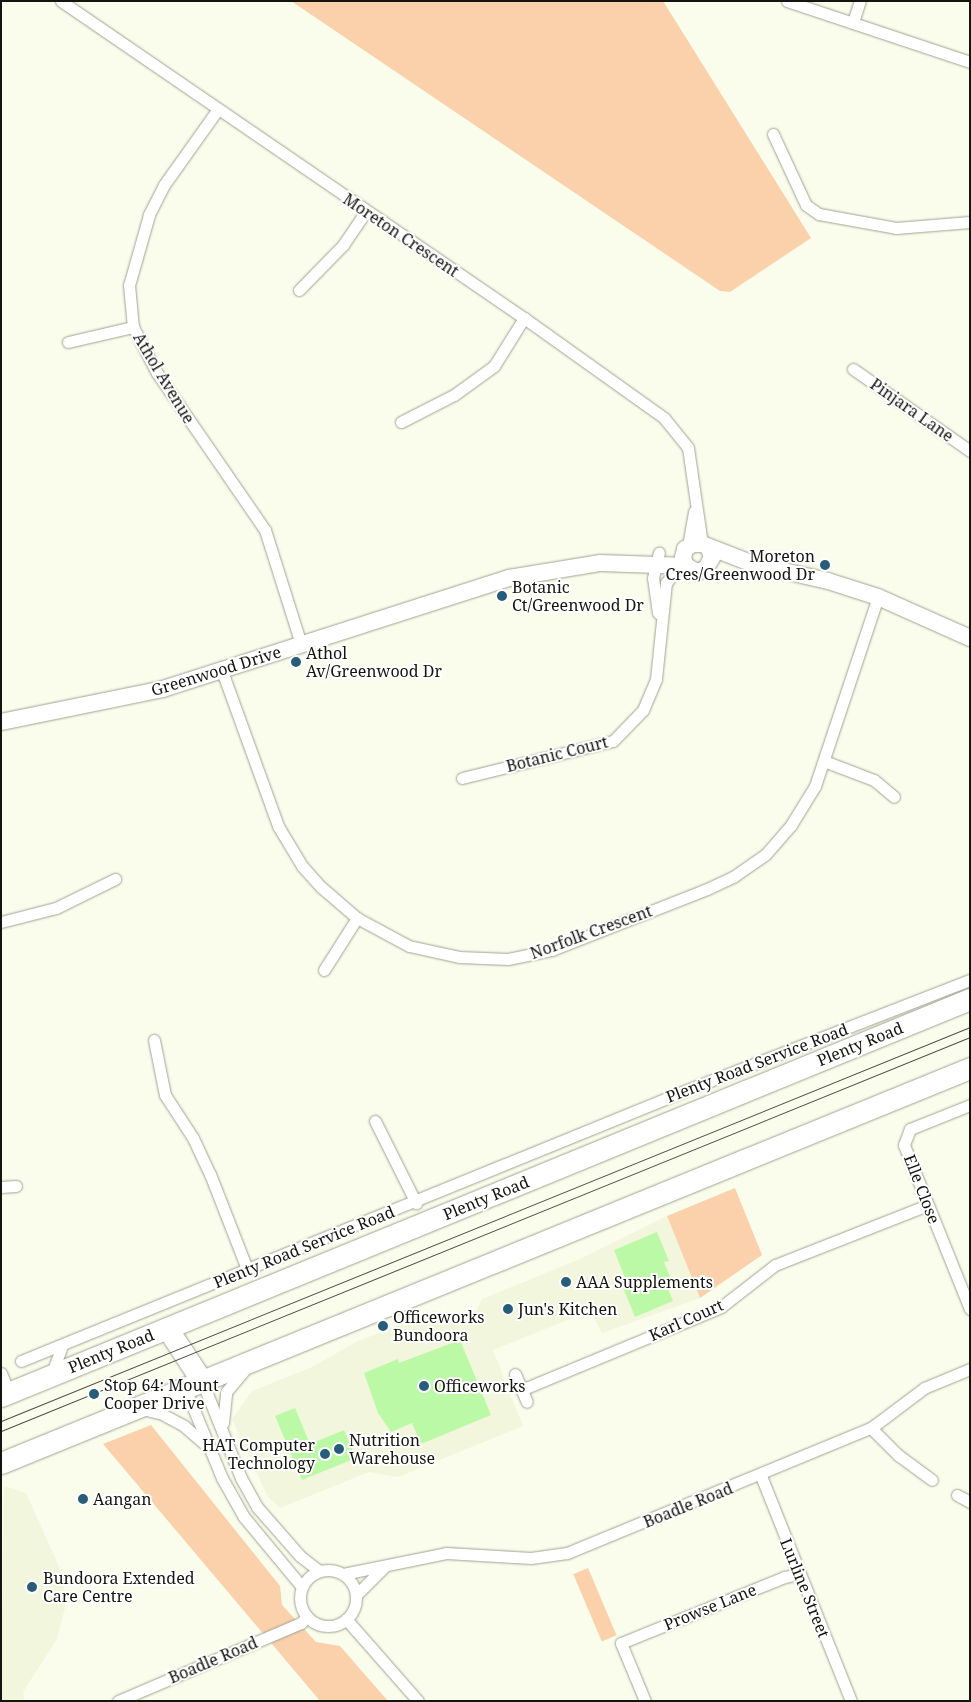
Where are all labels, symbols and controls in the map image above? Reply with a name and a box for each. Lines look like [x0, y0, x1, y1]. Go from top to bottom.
street label: Moreton Crescent [340, 189, 462, 281]
street label: Athol Avenue [129, 329, 199, 427]
street label: Pinjara Lane [867, 374, 957, 446]
place label: Moreton Cres/Greenwood Dr [665, 546, 815, 584]
marker: Moreton Cres/Greenwood Dr [819, 559, 831, 571]
place label: Botanic Ct/Greenwood Dr [512, 577, 644, 615]
marker: Botanic Ct/Greenwood Dr [496, 590, 508, 602]
street label: Greenwood Drive [149, 642, 283, 700]
place label: Athol Av/Greenwood Dr [306, 643, 442, 681]
marker: Athol Av/Greenwood Dr [290, 656, 302, 668]
street label: Botanic Court [504, 732, 610, 776]
street label: Norfolk Crescent [528, 901, 654, 963]
street label: Plenty Road [814, 1018, 906, 1070]
street label: Plenty Road Service Road [663, 1019, 851, 1107]
street label: Elle Close [900, 1152, 944, 1226]
street label: Plenty Road [440, 1172, 532, 1224]
street label: Plenty Road Service Road [211, 1202, 397, 1292]
place label: AAA Supplements [576, 1272, 713, 1292]
marker: AAA Supplements [560, 1276, 572, 1288]
street label: Karl Court [646, 1295, 726, 1345]
place label: Jun's Kitchen [518, 1299, 617, 1319]
marker: Jun's Kitchen [502, 1303, 514, 1315]
place label: Officeworks Bundoora [393, 1307, 484, 1345]
marker: Officeworks Bundoora [377, 1320, 389, 1332]
street label: Plenty Road [65, 1325, 157, 1377]
place label: Stop 64: Mount Cooper Drive [104, 1375, 219, 1413]
place label: Officeworks [434, 1376, 525, 1396]
marker: Officeworks [418, 1380, 430, 1392]
marker: Stop 64: Mount Cooper Drive [88, 1388, 100, 1400]
place label: Nutrition Warehouse [349, 1430, 435, 1468]
place label: HAT Computer Technology [202, 1435, 315, 1473]
marker: Nutrition Warehouse [333, 1443, 345, 1455]
marker: HAT Computer Technology [319, 1448, 331, 1460]
street label: Boadle Road [640, 1478, 736, 1532]
place label: Aangan [93, 1489, 152, 1509]
marker: Aangan [77, 1493, 89, 1505]
street label: Lurline Street [776, 1536, 834, 1640]
place label: Bundoora Extended Care Centre [43, 1568, 195, 1606]
marker: Bundoora Extended Care Centre [25, 1580, 39, 1594]
street label: Prowse Lane [661, 1580, 759, 1634]
street label: Boadle Road [166, 1633, 260, 1687]

